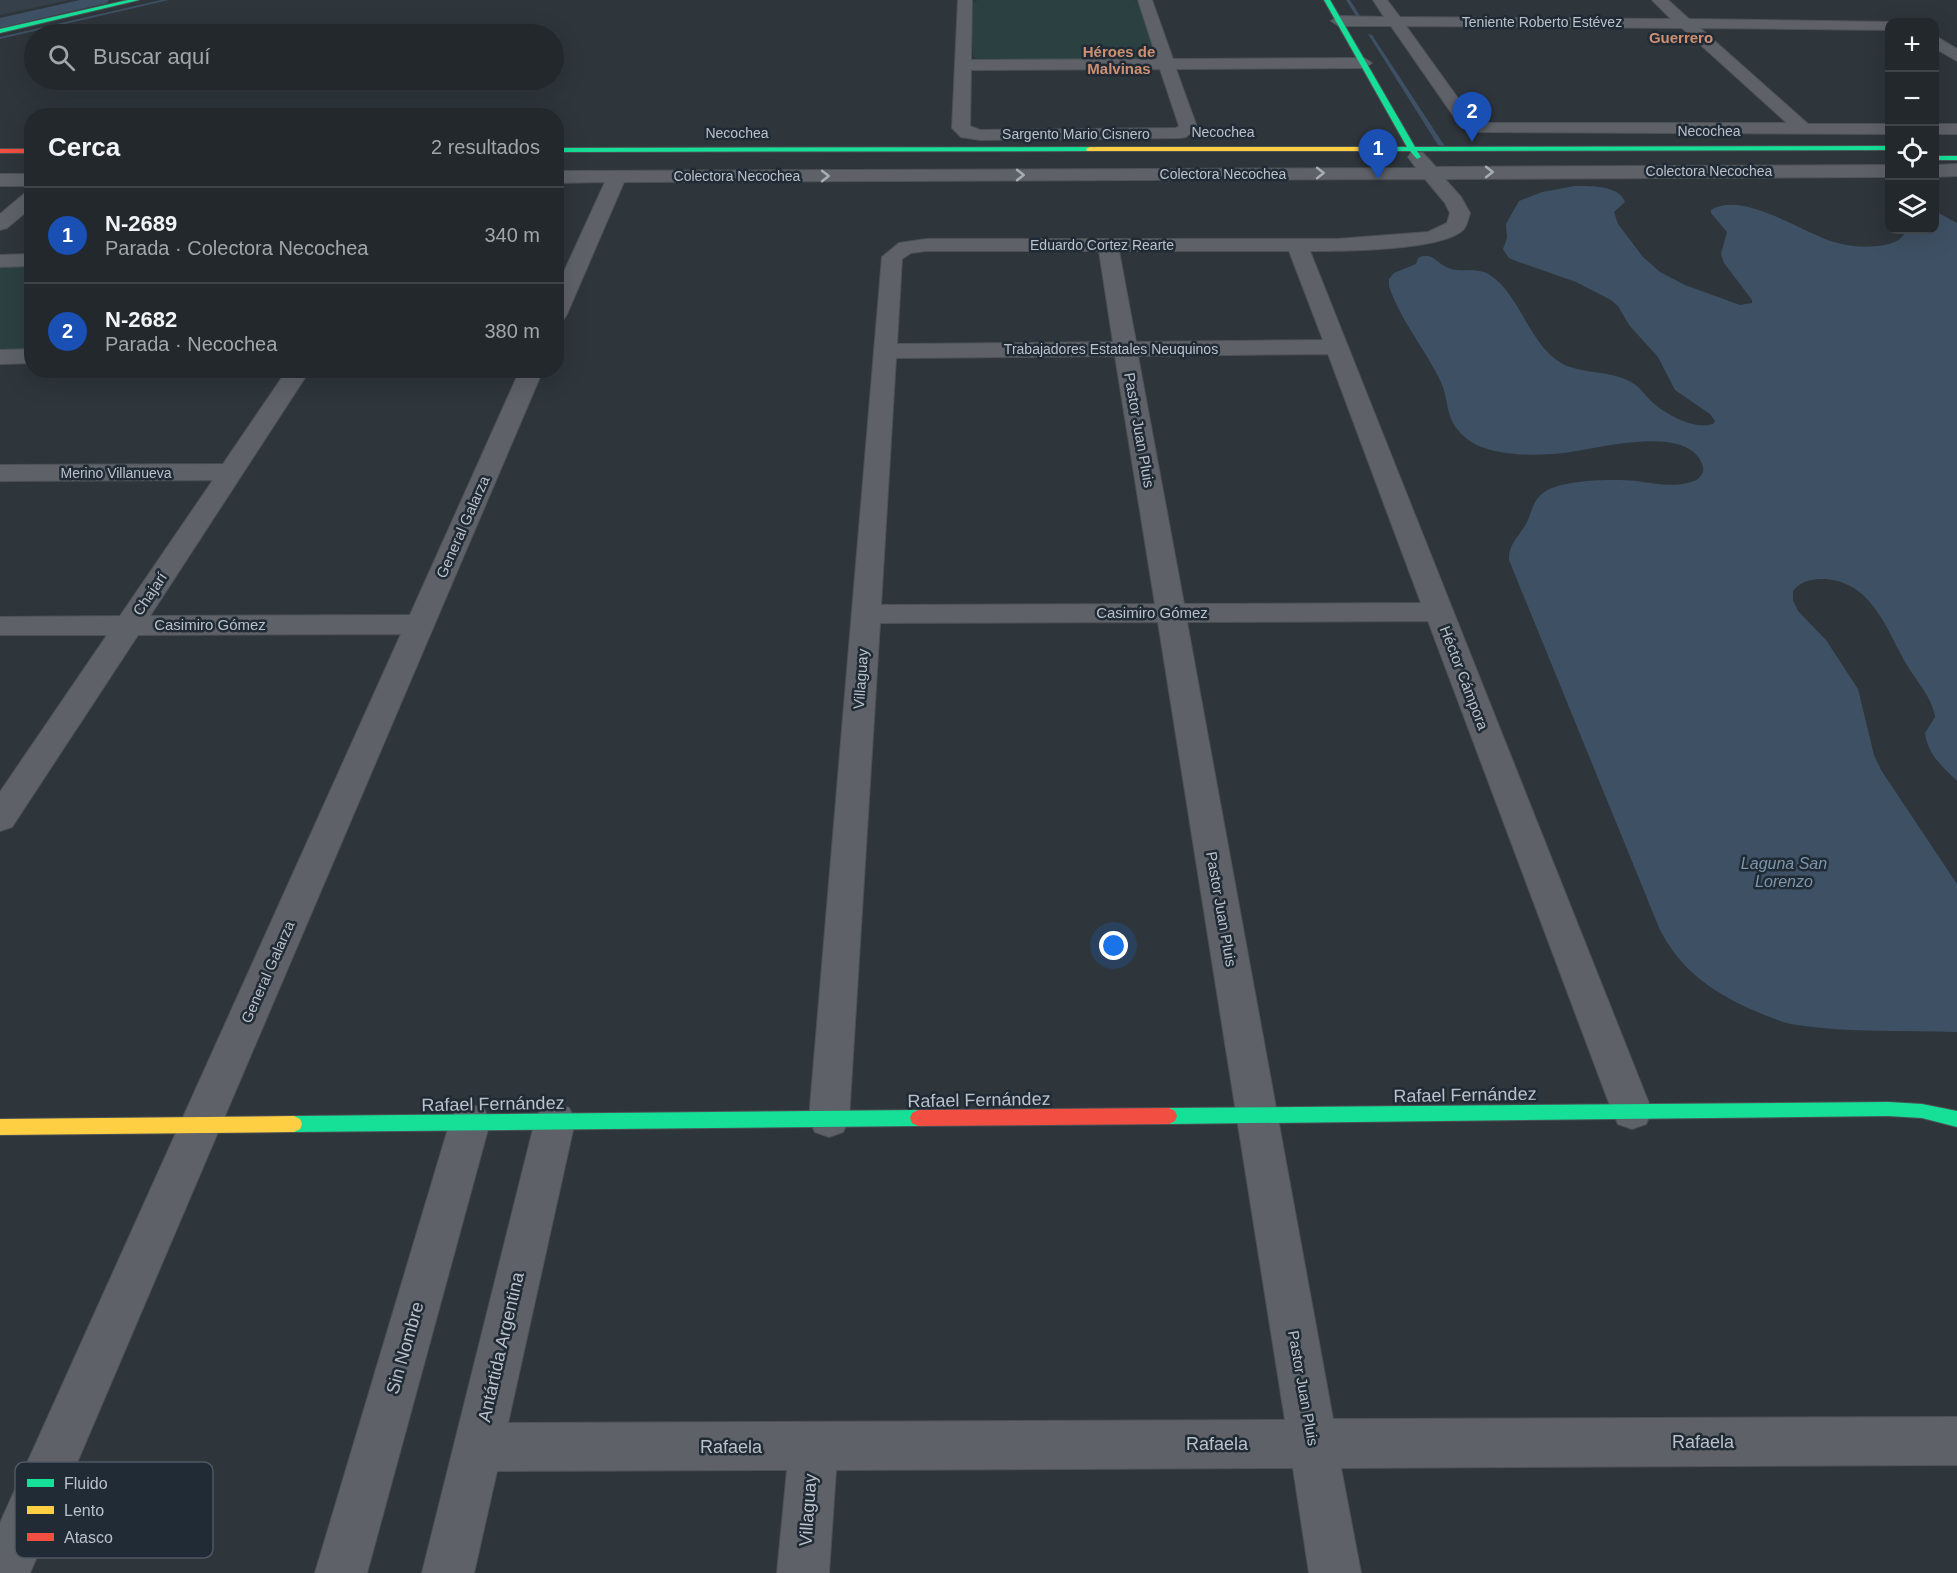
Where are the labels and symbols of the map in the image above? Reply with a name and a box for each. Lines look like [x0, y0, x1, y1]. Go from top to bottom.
street label: Teniente Roberto Estévez [1462, 14, 1622, 30]
district label: Guerrero [1649, 29, 1713, 46]
district label: Héroes de Malvinas [1083, 43, 1155, 77]
pin: 2 [1452, 92, 1492, 142]
street label: Necochea [1677, 123, 1741, 139]
street label: Necochea [1191, 124, 1255, 140]
street label: Necochea [705, 125, 769, 141]
street label: Sargento Mario Cisnero [1002, 126, 1150, 142]
pin: 1 [1358, 130, 1398, 179]
street label: Colectora Necochea [1646, 163, 1773, 179]
street label: Colectora Necochea [1160, 166, 1287, 182]
one-way arrow [1485, 166, 1494, 178]
one-way arrow [1315, 167, 1324, 179]
street label: Colectora Necochea [674, 168, 801, 184]
one-way arrow [1015, 169, 1024, 181]
one-way arrow [820, 170, 829, 182]
street label: Eduardo Cortez Rearte [1030, 237, 1174, 253]
street label: Trabajadores Estatales Neuquinos [1004, 341, 1218, 357]
street label: Pastor Juan Pluis [1121, 371, 1158, 489]
street label: Merino Villanueva [60, 465, 172, 481]
street label: General Galarza [432, 472, 493, 581]
street label: Chajarí [129, 568, 171, 619]
street label: Casimiro Gómez [1096, 604, 1208, 621]
street label: Casimiro Gómez [154, 616, 266, 633]
street label: Héctor Cámpora [1437, 623, 1492, 733]
street label: Villaguay [850, 648, 871, 710]
street label: Pastor Juan Pluis [1203, 850, 1240, 968]
water label: Laguna San Lorenzo [1741, 855, 1827, 890]
street label: General Galarza [237, 917, 298, 1026]
your location [1099, 931, 1128, 960]
street label: Rafael Fernández [1393, 1084, 1537, 1106]
street label: Rafael Fernández [907, 1089, 1051, 1111]
street label: Rafael Fernández [421, 1093, 565, 1115]
street label: Antártida Argentina [474, 1269, 528, 1424]
street label: Sin Nombre [382, 1300, 428, 1396]
street label: Pastor Juan Pluis [1285, 1329, 1322, 1447]
street label: Rafaela [1672, 1432, 1735, 1452]
street label: Rafaela [1186, 1434, 1249, 1454]
street label: Rafaela [700, 1437, 763, 1457]
legend [15, 1462, 213, 1558]
street label: Villaguay [795, 1473, 821, 1547]
text: Fluido [64, 1475, 108, 1492]
text: Lento [64, 1502, 104, 1519]
text: Atasco [64, 1529, 113, 1546]

